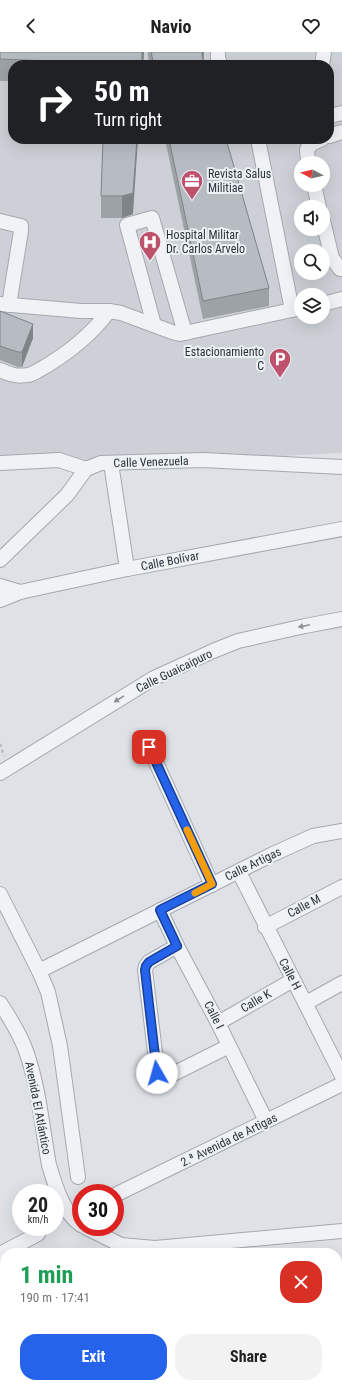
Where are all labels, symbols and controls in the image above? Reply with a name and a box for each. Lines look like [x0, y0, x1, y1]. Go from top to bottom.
icon: back [20, 15, 42, 37]
icon: heart [300, 15, 322, 37]
text: Navio [151, 16, 191, 37]
text: 50 m [94, 75, 150, 108]
icon: right [28, 76, 80, 128]
text: Turn right [94, 109, 162, 130]
north arrow [294, 156, 330, 192]
map controls [294, 156, 330, 324]
place label: Revista Salus Militiae [208, 167, 271, 195]
office icon: Revista Salus Militiae [179, 168, 205, 201]
button: sound [294, 200, 330, 236]
place label: Hospital Militar Dr. Carlos Arvelo [166, 228, 245, 256]
hospital icon: Hospital Militar Dr. Carlos Arvelo [137, 229, 163, 262]
button: search [294, 244, 330, 280]
button: layers [294, 288, 330, 324]
place label: Estacionamiento C [185, 345, 264, 373]
parking icon: Estacionamiento C [267, 346, 293, 379]
street label: Calle Venezuela [113, 454, 189, 470]
street label: Calle Bolívar [140, 548, 201, 574]
one-way arrow [298, 624, 310, 630]
street label: Calle Guaicaipuro [134, 646, 214, 696]
one-way arrow [113, 696, 125, 703]
pin [132, 730, 166, 764]
icon: arrive [138, 736, 160, 758]
street label: Calle Artigas [223, 844, 283, 884]
street label: Calle M [285, 891, 323, 921]
street label: Calle H [276, 956, 304, 992]
street label: Calle K [238, 986, 274, 1015]
street label: Calle I [201, 999, 227, 1031]
position arrow [136, 1052, 178, 1094]
street label: Avenida El Atlántico [22, 1060, 54, 1156]
street label: 2.ª Avenida de Artigas [178, 1111, 280, 1169]
speed limit sign: 30 [72, 1184, 124, 1236]
text: 20 [28, 1193, 48, 1217]
text: km/h [28, 1214, 48, 1225]
text: 1 min [20, 1261, 73, 1289]
button: close [280, 1261, 322, 1303]
text: 190 m · 17:41 [20, 1290, 90, 1305]
button: Exit [20, 1334, 167, 1380]
button: Share [175, 1334, 322, 1380]

